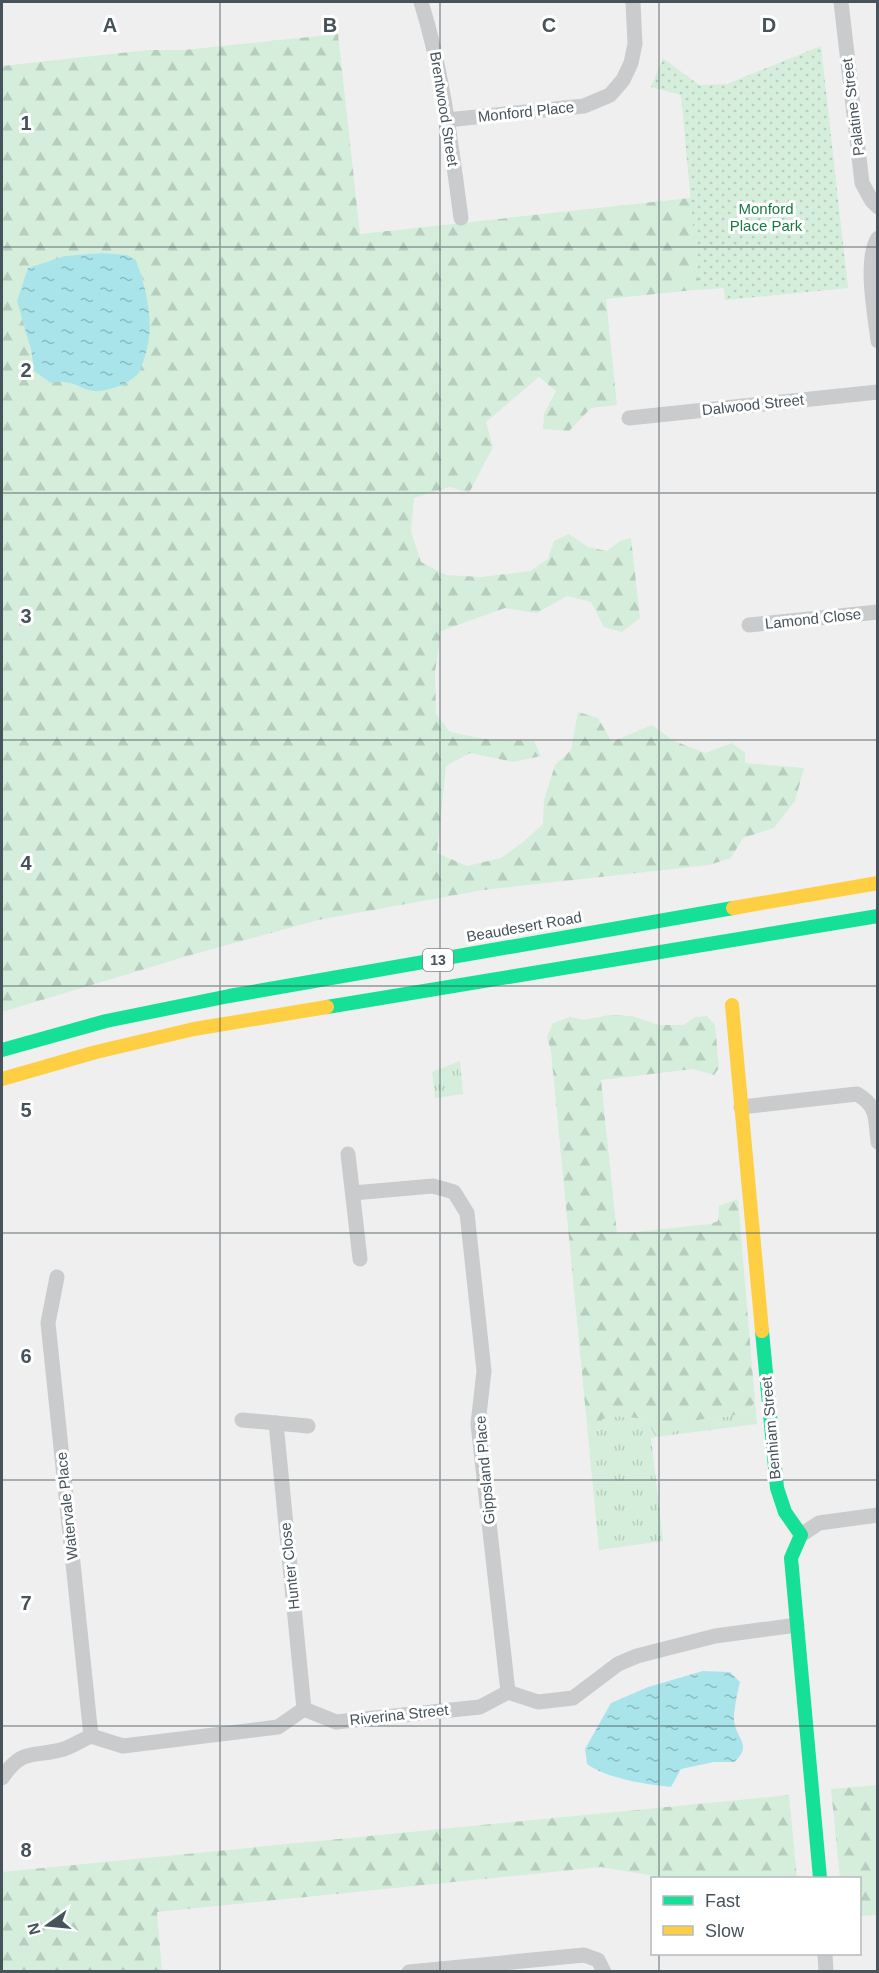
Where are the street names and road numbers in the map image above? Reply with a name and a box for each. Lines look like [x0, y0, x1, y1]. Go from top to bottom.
street label: Brentwood Street [427, 50, 462, 168]
street label: Palatine Street [838, 56, 867, 157]
street label: Monford Place [477, 98, 575, 125]
street label: Dalwood Street [701, 391, 806, 418]
street label: Lamond Close [764, 605, 862, 632]
street label: Beaudesert Road [465, 908, 583, 945]
road number: 13 [423, 949, 453, 971]
street label: Benhiam Street [757, 1375, 783, 1480]
street label: Gippsland Place [471, 1415, 498, 1525]
street label: Watervale Place [52, 1451, 81, 1561]
street label: Hunter Close [276, 1522, 303, 1610]
street label: Riverina Street [349, 1701, 450, 1728]

